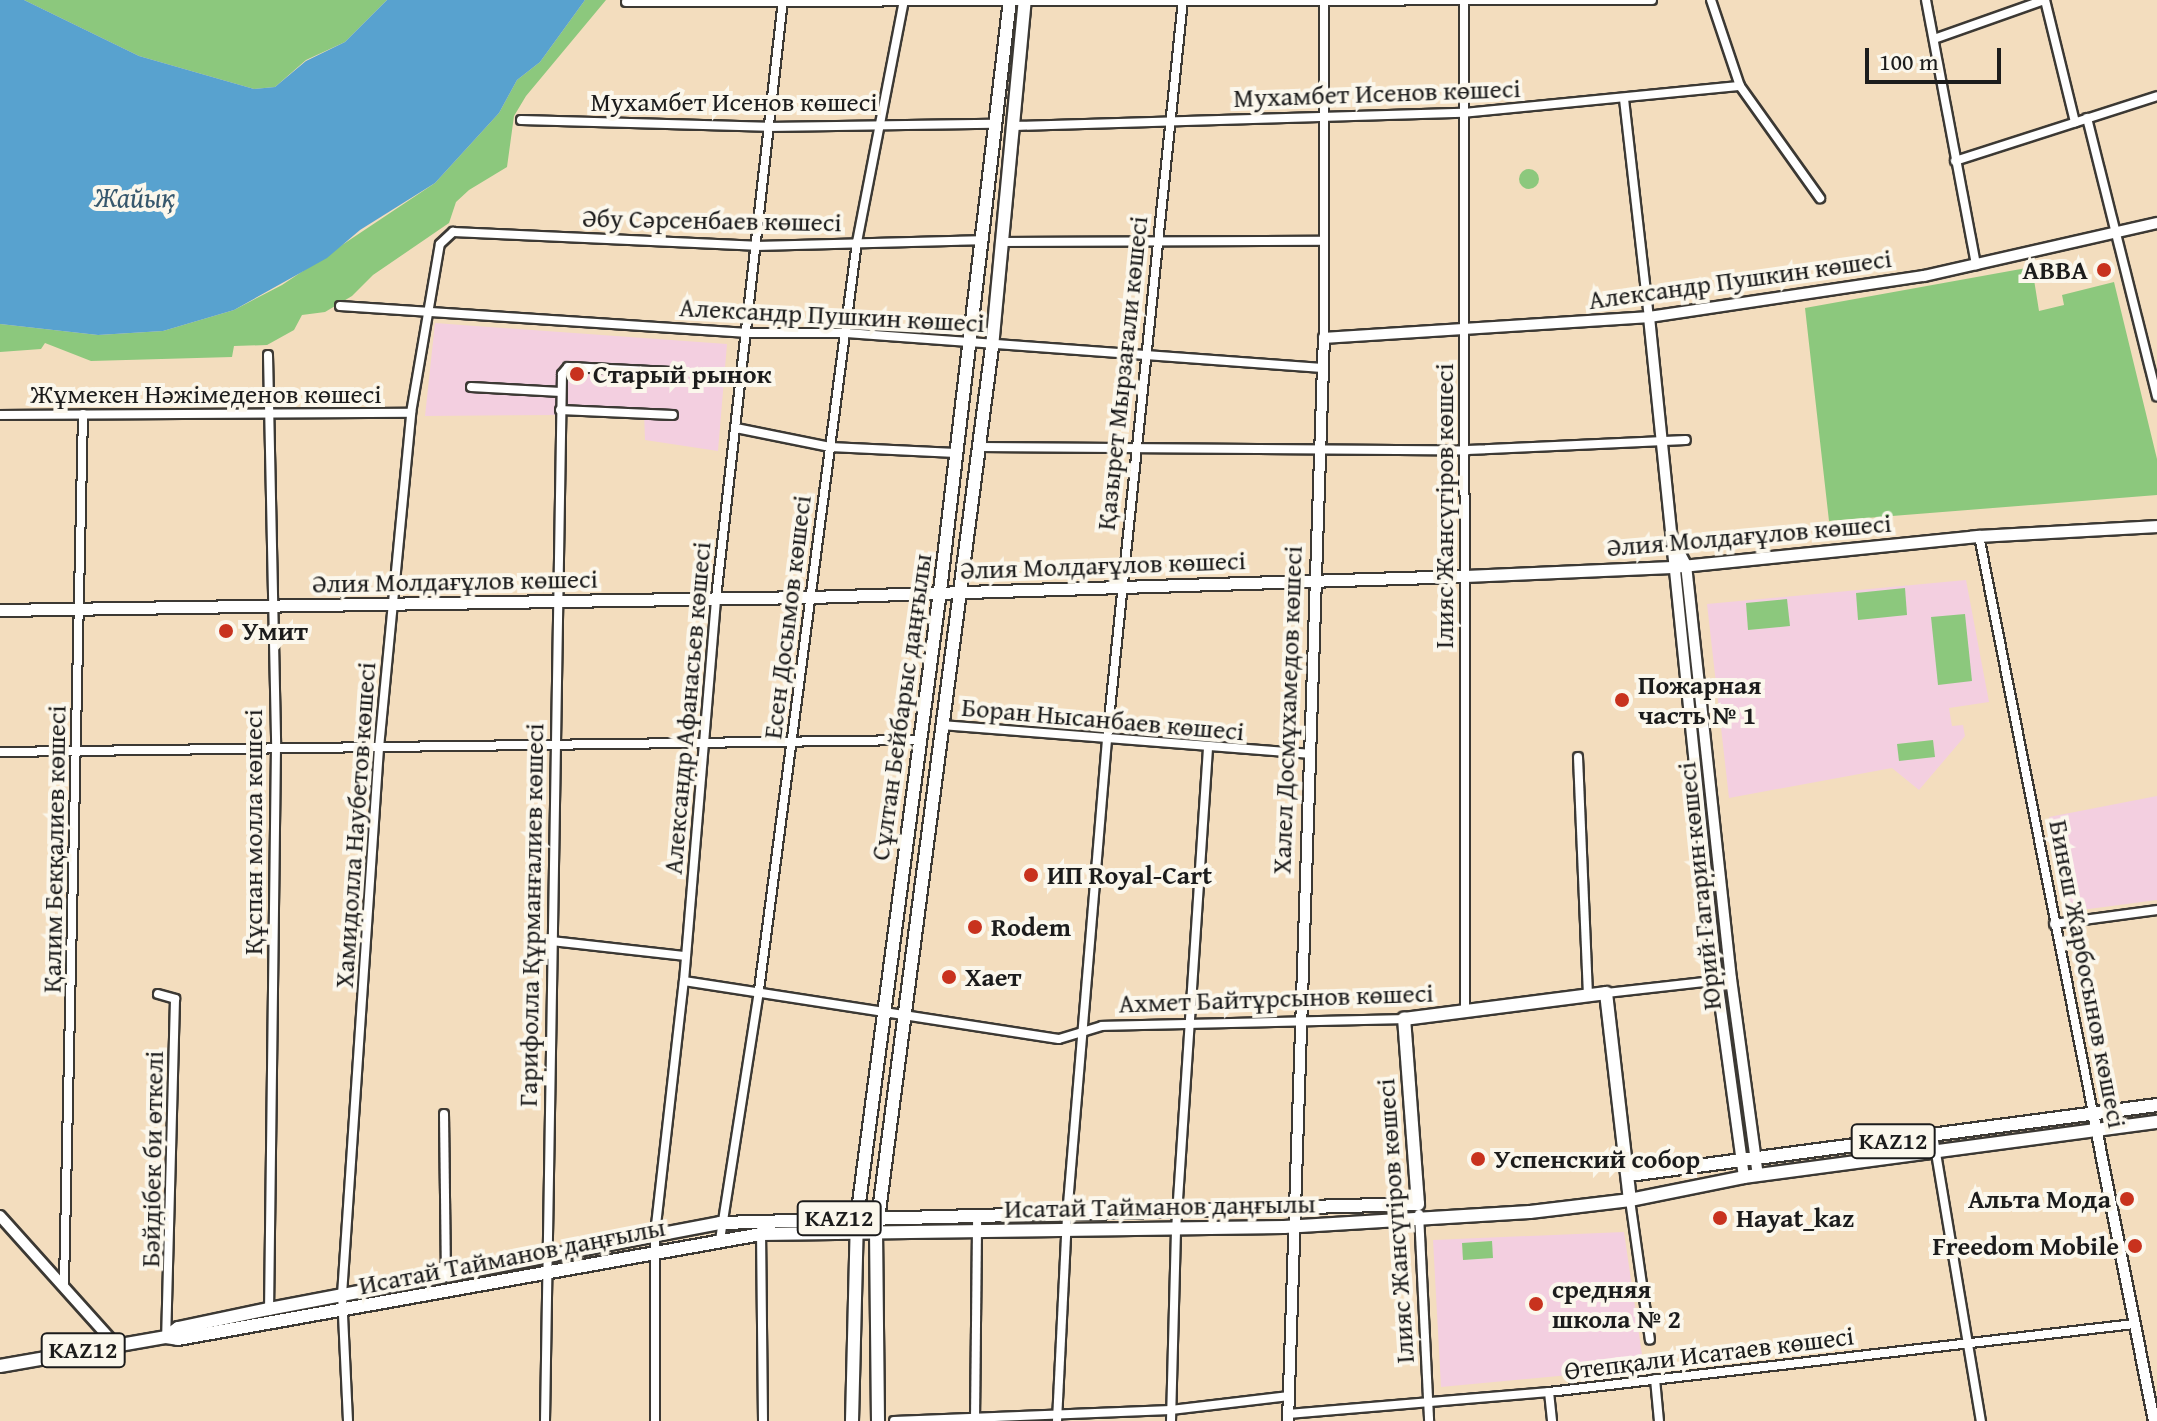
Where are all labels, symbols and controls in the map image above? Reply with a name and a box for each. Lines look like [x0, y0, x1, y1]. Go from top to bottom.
scale bar [1869, 32, 2005, 82]
text: 100 m [1879, 44, 1939, 79]
street label: Мухамбет Исенов көшесі [1233, 72, 1521, 114]
street label: Мухамбет Исенов көшесі [590, 86, 878, 118]
water label: Жайық [95, 180, 175, 214]
street label: Әбу Сәрсенбаев көшесі [582, 202, 842, 238]
street label: Қазырет Мырзағали көшесі [1090, 214, 1154, 532]
street label: Александр Пушкин көшесі [1586, 242, 1894, 316]
place label: ABBA [2023, 254, 2088, 286]
marker: ABBA [2095, 261, 2113, 279]
street label: Александр Пушкин көшесі [678, 291, 986, 339]
place label: Старый рынок [593, 358, 771, 390]
street label: Ілияс Жансүгіров көшесі [1428, 363, 1460, 649]
marker: Старый рынок [568, 365, 586, 383]
street label: Жұмекен Нәжімеденов көшесі [30, 378, 382, 410]
street label: Есен Досымов көшесі [757, 493, 817, 741]
street label: Әлия Молдағұлов көшесі [1605, 507, 1893, 563]
street label: Александр Афанасьев көшесі [657, 540, 717, 876]
street label: Әлия Молдағұлов көшесі [960, 544, 1246, 586]
street label: Халел Досмұхамедов көшесі [1266, 545, 1308, 875]
street label: Сұлтан Бейбарыс даңғылы [864, 552, 938, 862]
street label: Әлия Молдағұлов көшесі [312, 563, 598, 599]
place label: Умит [242, 615, 308, 647]
marker: Умит [217, 622, 235, 640]
street label: Хамидолла Наубетов көшесі [328, 661, 382, 989]
place label: Пожарная часть № 1 [1638, 669, 1761, 730]
street label: Боран Нысанбаев көшесі [960, 691, 1246, 747]
marker: Пожарная часть № 1 [1613, 691, 1631, 709]
street label: Қалим Бекқалиев көшесі [36, 705, 72, 993]
street label: Құспан молла көшесі [237, 709, 269, 955]
street label: Гарифолла Құрманғалиев көшесі [512, 723, 550, 1107]
street label: Юрий Гагарин көшесі [1670, 760, 1728, 1012]
street label: Бинеш Жарбосынов көшесі [2043, 817, 2133, 1131]
place label: ИП Royal-Cart [1047, 859, 1212, 891]
marker: ИП Royal-Cart [1022, 866, 1040, 884]
place label: Rodem [991, 911, 1071, 943]
marker: Rodem [966, 918, 984, 936]
place label: Хает [965, 961, 1021, 993]
marker: Хает [940, 968, 958, 986]
street label: Ахмет Байтұрсынов көшесі [1118, 977, 1434, 1019]
street label: Бәйдібек би өткелі [135, 1051, 169, 1267]
street label: Ілияс Жансүгіров көшесі [1369, 1077, 1421, 1365]
road number: KAZ12 [1849, 1121, 1937, 1161]
place label: Успенский собор [1494, 1143, 1700, 1175]
marker: Успенский собор [1469, 1150, 1487, 1168]
place label: Альта Мода [1968, 1183, 2111, 1215]
street label: Исатай Тайманов даңғылы [1004, 1188, 1316, 1224]
marker: Альта Мода [2118, 1190, 2136, 1208]
road number: KAZ12 [795, 1198, 883, 1238]
place label: Hayat_kaz [1736, 1202, 1854, 1234]
marker: Hayat_kaz [1711, 1209, 1729, 1227]
street label: Исатай Тайманов даңғылы [356, 1211, 668, 1301]
place label: Freedom Mobile [1932, 1230, 2119, 1262]
marker: Freedom Mobile [2126, 1237, 2144, 1255]
place label: cредняя школа № 2 [1552, 1273, 1681, 1334]
marker: cредняя школа № 2 [1527, 1295, 1545, 1313]
street label: Өтепқали Исатаев көшесі [1562, 1320, 1856, 1386]
road number: KAZ12 [39, 1330, 127, 1370]

